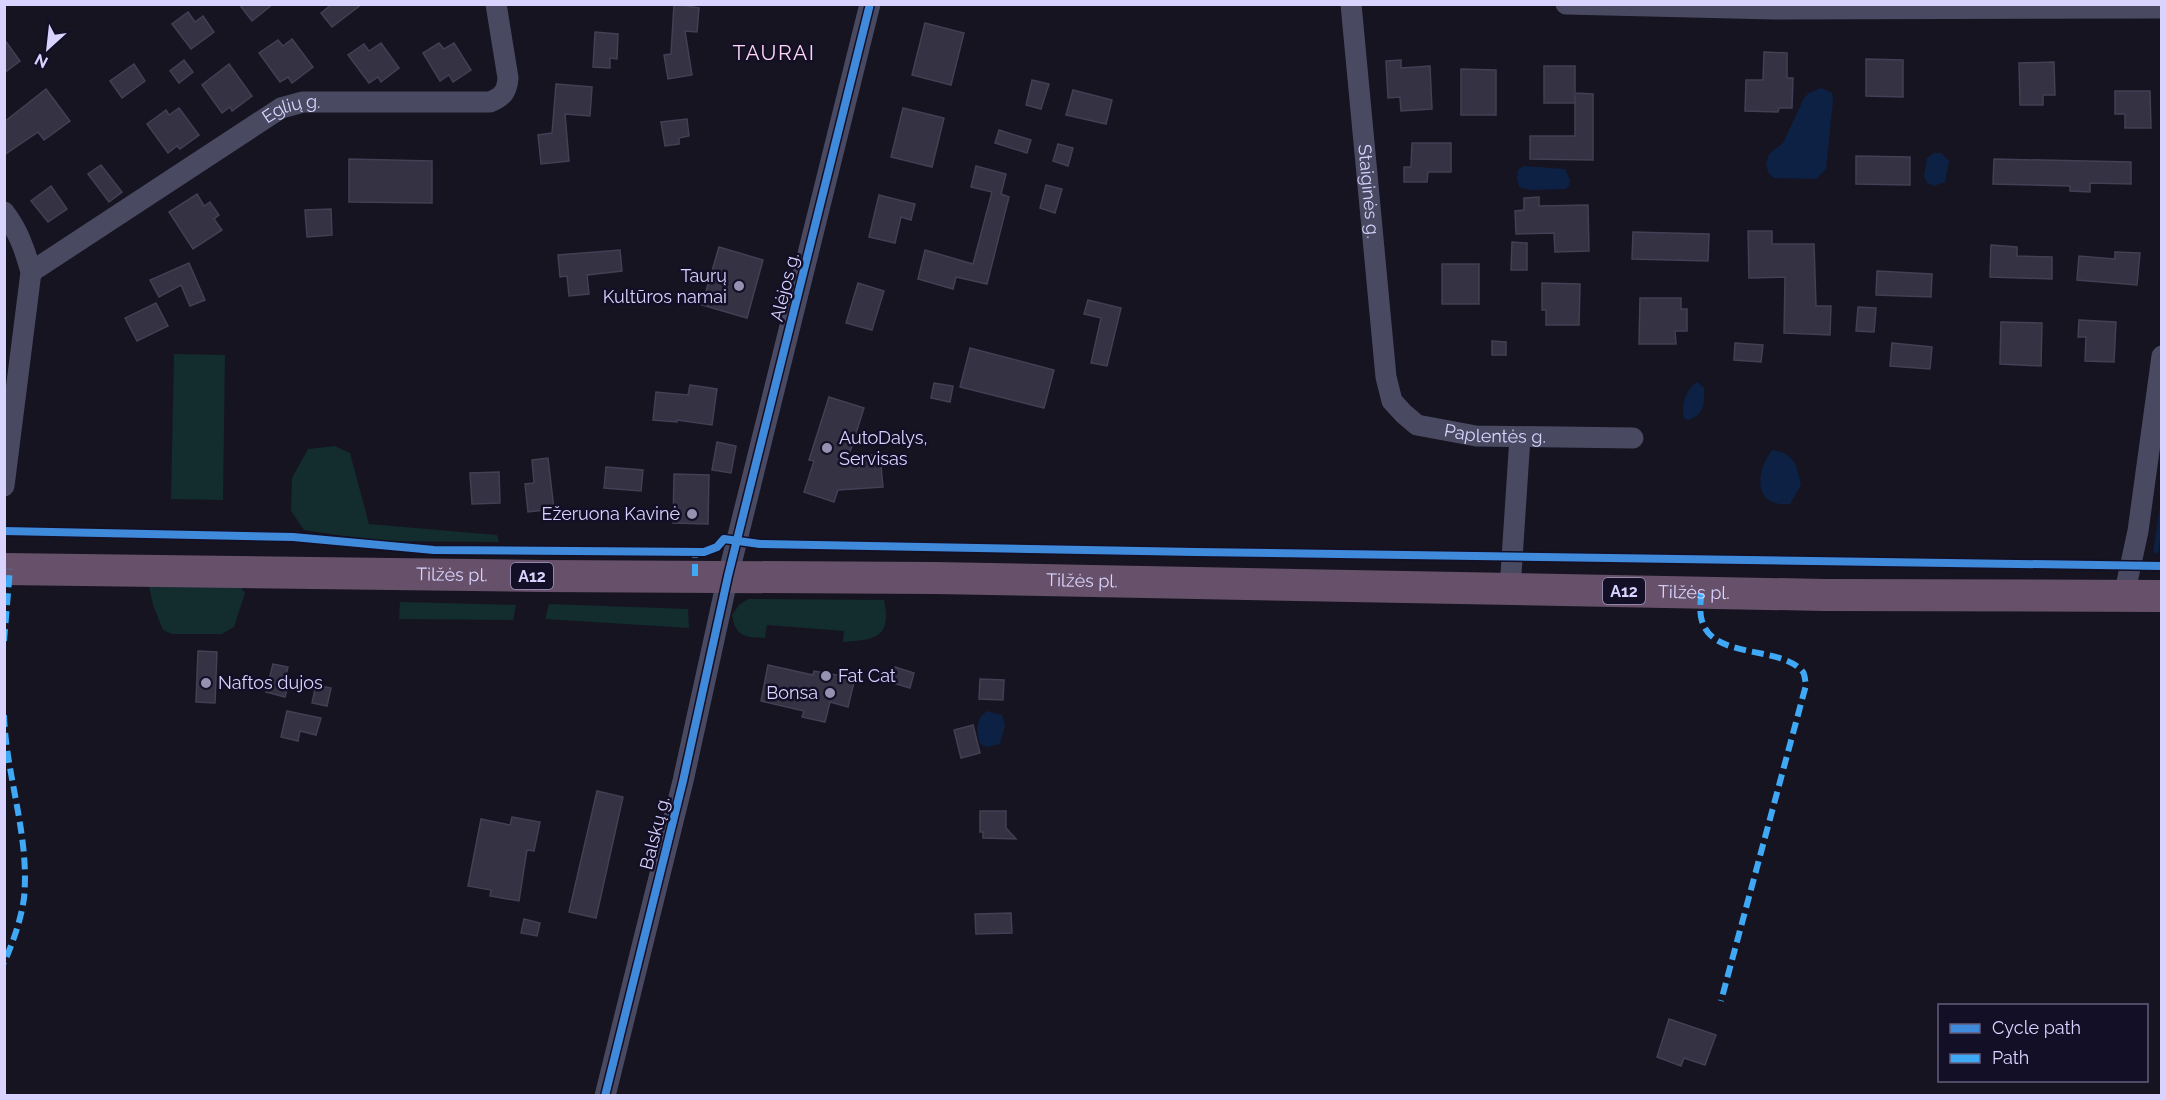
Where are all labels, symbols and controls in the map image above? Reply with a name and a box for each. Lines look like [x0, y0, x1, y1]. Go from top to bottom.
north arrow [18, 18, 78, 78]
district label: TAURAI [733, 40, 815, 65]
text: N [32, 50, 51, 72]
street label: Eglių g. [258, 91, 320, 127]
street label: Staiginės g. [1354, 143, 1384, 239]
street label: Alėjos g. [766, 250, 803, 323]
place label: Taurų Kultūros namai [603, 265, 727, 307]
marker: Taurų Kultūros namai [732, 279, 746, 293]
street label: Paplentės g. [1443, 419, 1546, 447]
place label: AutoDalys, Servisas [839, 427, 928, 469]
marker: AutoDalys, Servisas [820, 441, 834, 455]
place label: Ežeruona Kavinė [542, 503, 680, 524]
marker: Ežeruona Kavinė [685, 507, 699, 521]
street label: Tilžės pl. [416, 563, 488, 585]
road number: A12 [511, 563, 553, 589]
street label: Tilžės pl. [1046, 569, 1118, 591]
road number: A12 [1603, 578, 1645, 604]
street label: Tilžės pl. [1658, 581, 1730, 603]
place label: Fat Cat [838, 665, 896, 686]
marker: Fat Cat [819, 669, 833, 683]
place label: Naftos dujos [218, 672, 323, 693]
marker: Naftos dujos [199, 676, 213, 690]
place label: Bonsa [766, 682, 818, 703]
marker: Bonsa [823, 686, 837, 700]
street label: Balskų g. [635, 794, 674, 872]
legend [1938, 1004, 2148, 1082]
text: Cycle path [1992, 1017, 2081, 1038]
text: Path [1992, 1047, 2029, 1068]

